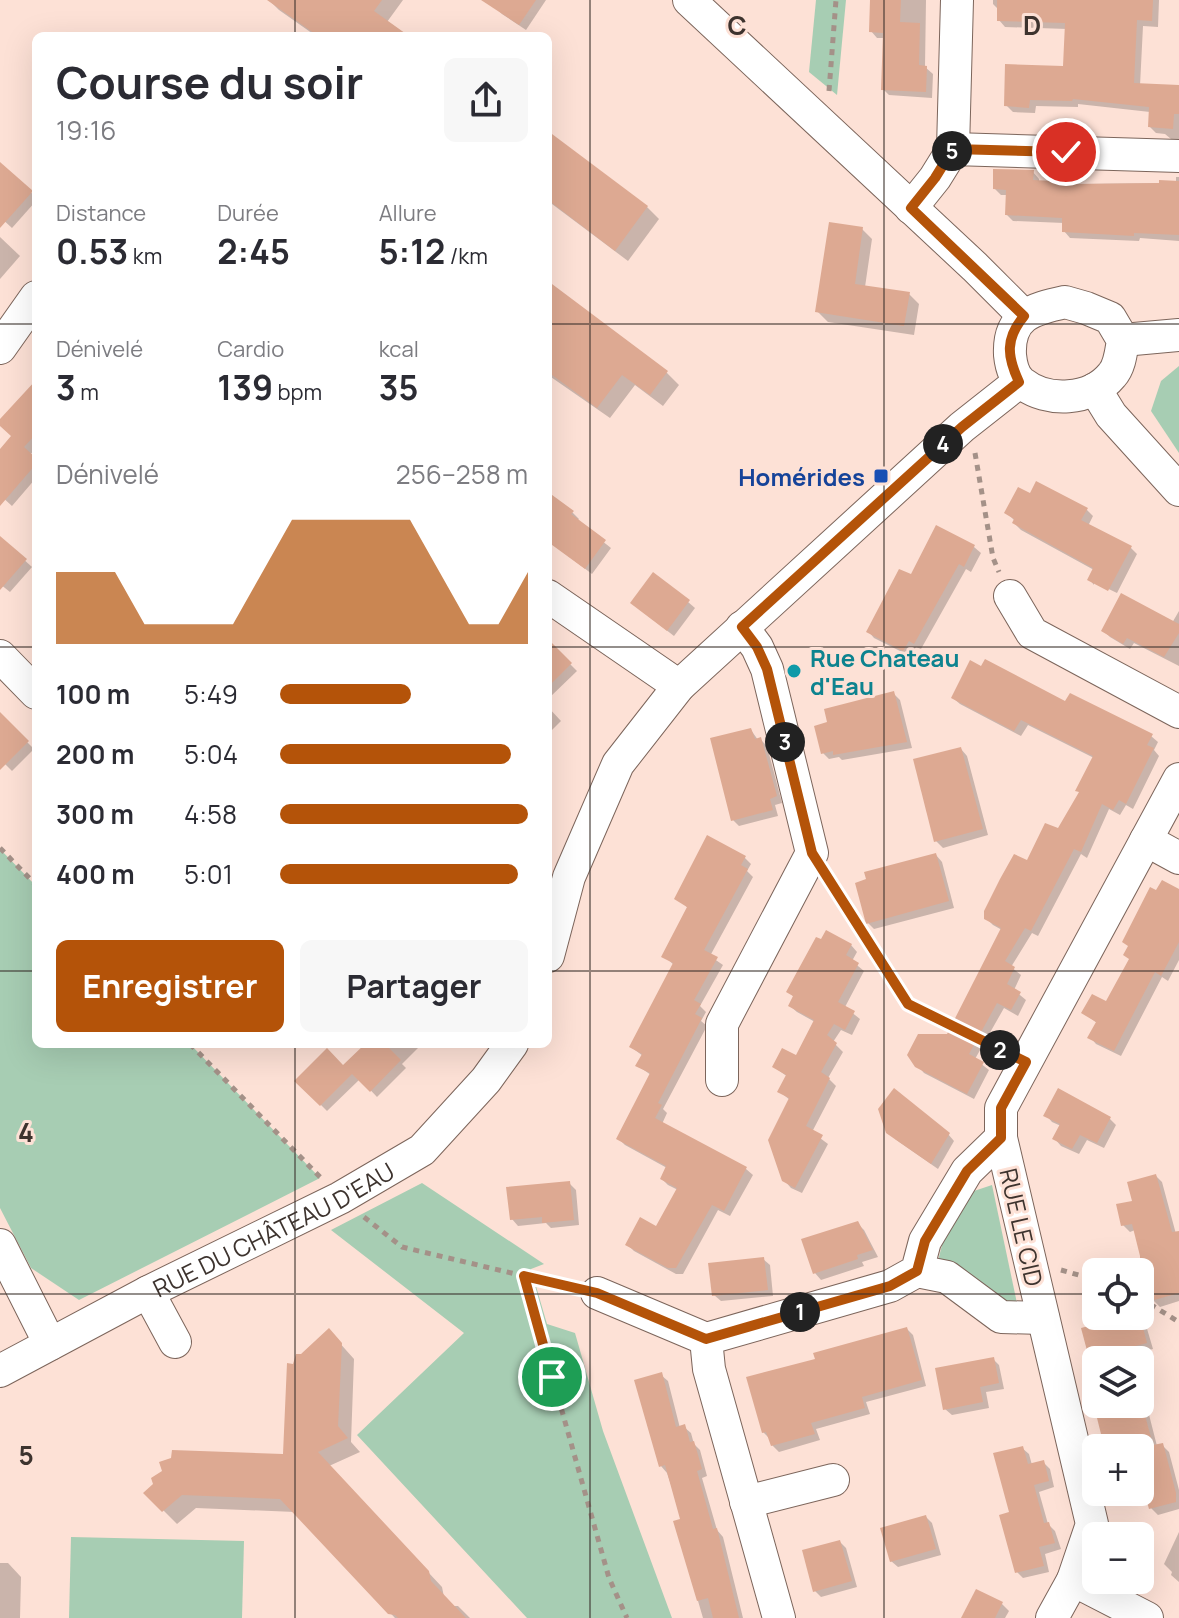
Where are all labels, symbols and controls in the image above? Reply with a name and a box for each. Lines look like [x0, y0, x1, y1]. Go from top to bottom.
text: C [727, 7, 747, 43]
text: D [1023, 7, 1041, 43]
text: Course du soir [56, 52, 363, 112]
button: share [444, 58, 528, 142]
text: 19:16 [56, 112, 116, 148]
pin [1032, 118, 1100, 186]
icon: check [1044, 130, 1088, 174]
pin: 5 [932, 131, 972, 171]
text: 5 [946, 136, 958, 166]
text: Distance [56, 198, 146, 228]
text: Durée [217, 198, 279, 228]
text: Allure [379, 198, 437, 228]
text: 0.53 [56, 228, 128, 274]
text: 2:45 [217, 228, 290, 274]
text: 5:12 [379, 228, 445, 274]
text: km [128, 241, 162, 271]
text: /km [445, 241, 488, 271]
text: Dénivelé [56, 334, 143, 364]
text: Cardio [217, 334, 284, 364]
text: kcal [379, 334, 419, 364]
text: 3 [56, 364, 76, 410]
text: 139 [217, 364, 273, 410]
text: 35 [379, 364, 418, 410]
text: m [76, 377, 99, 407]
text: bpm [273, 377, 322, 407]
pin: 4 [923, 424, 963, 464]
text: 4 [936, 429, 950, 459]
text: Dénivelé [56, 456, 159, 492]
text: 256–258 m [396, 456, 528, 492]
place label: Homérides [738, 460, 865, 493]
marker: Homérides [872, 467, 890, 485]
place label: Rue Chateau d'Eau [810, 641, 959, 702]
marker: Rue Chateau d'Eau [785, 662, 803, 680]
text: 100 m [56, 676, 130, 712]
text: 5:49 [184, 676, 238, 712]
pin: 3 [765, 722, 805, 762]
text: 3 [779, 727, 791, 757]
text: 200 m [56, 736, 134, 772]
text: 5:04 [184, 736, 238, 772]
text: 300 m [56, 796, 134, 832]
text: 4:58 [184, 796, 237, 832]
text: 400 m [56, 856, 135, 892]
text: 5:01 [184, 856, 233, 892]
button: Enregistrer [56, 940, 284, 1032]
button: Partager [300, 940, 528, 1032]
pin: 2 [980, 1030, 1020, 1070]
text: 2 [993, 1035, 1007, 1065]
text: 4 [18, 1114, 34, 1150]
street label: RUE DU CHÂTEAU D'EAU [147, 1154, 400, 1304]
street label: RUE LE CID [992, 1165, 1052, 1289]
map controls [1082, 1258, 1154, 1594]
button: locate [1082, 1258, 1154, 1330]
pin: 1 [780, 1292, 820, 1332]
text: 1 [795, 1297, 805, 1327]
pin [518, 1343, 586, 1411]
button: layers [1082, 1346, 1154, 1418]
icon: arrive [530, 1355, 574, 1399]
button: + [1082, 1434, 1154, 1506]
text: 5 [18, 1437, 34, 1473]
button: − [1082, 1522, 1154, 1594]

